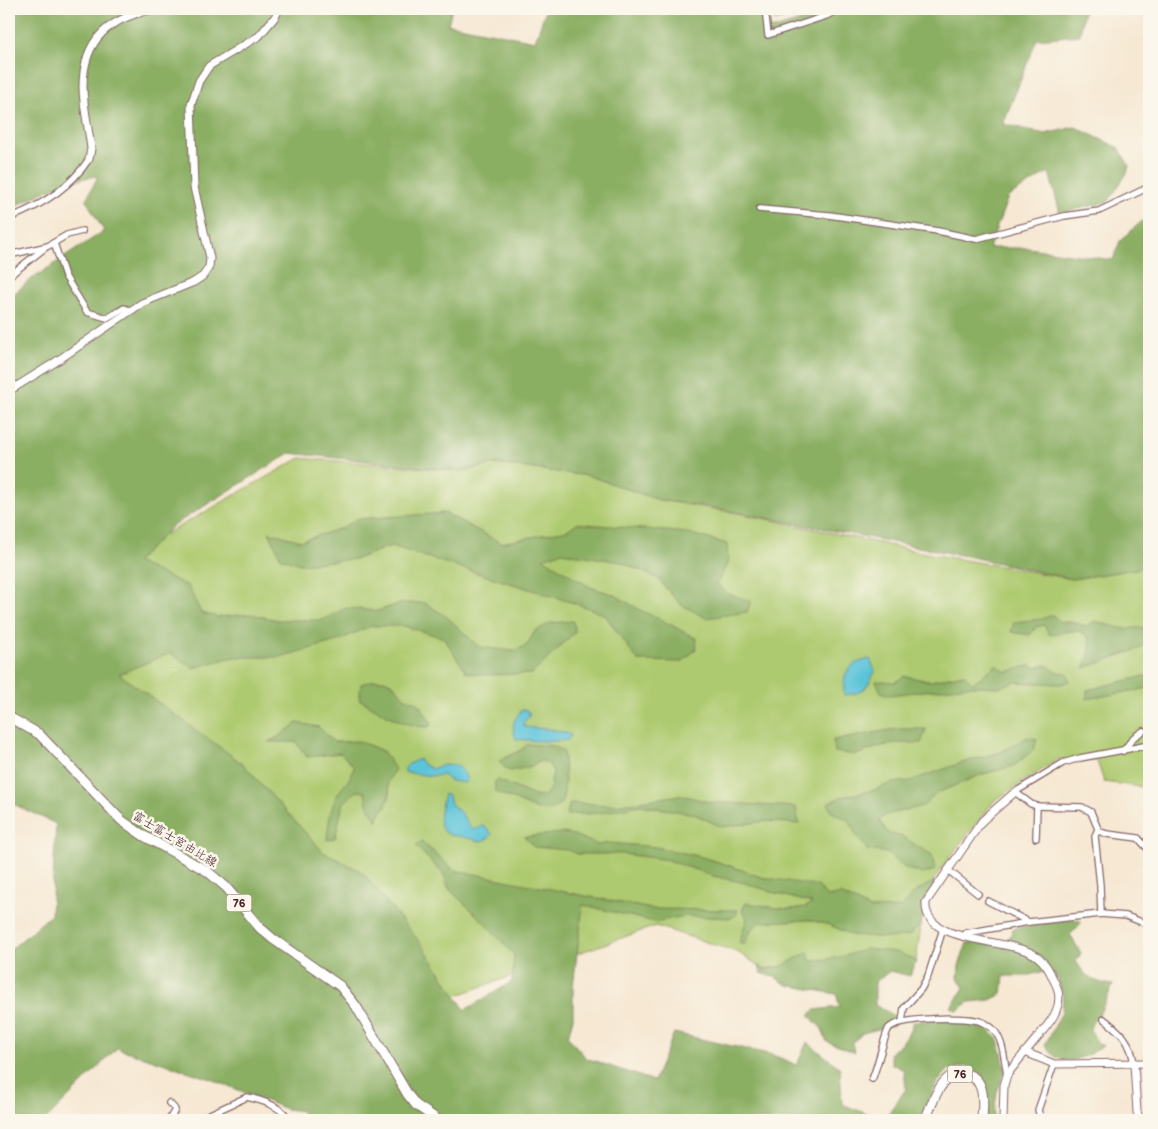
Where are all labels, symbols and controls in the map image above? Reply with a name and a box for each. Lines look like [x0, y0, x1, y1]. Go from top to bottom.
street label: 富士富士宮由比線 [130, 808, 220, 871]
road number: 76 [226, 894, 252, 911]
road number: 76 [948, 1066, 972, 1082]

